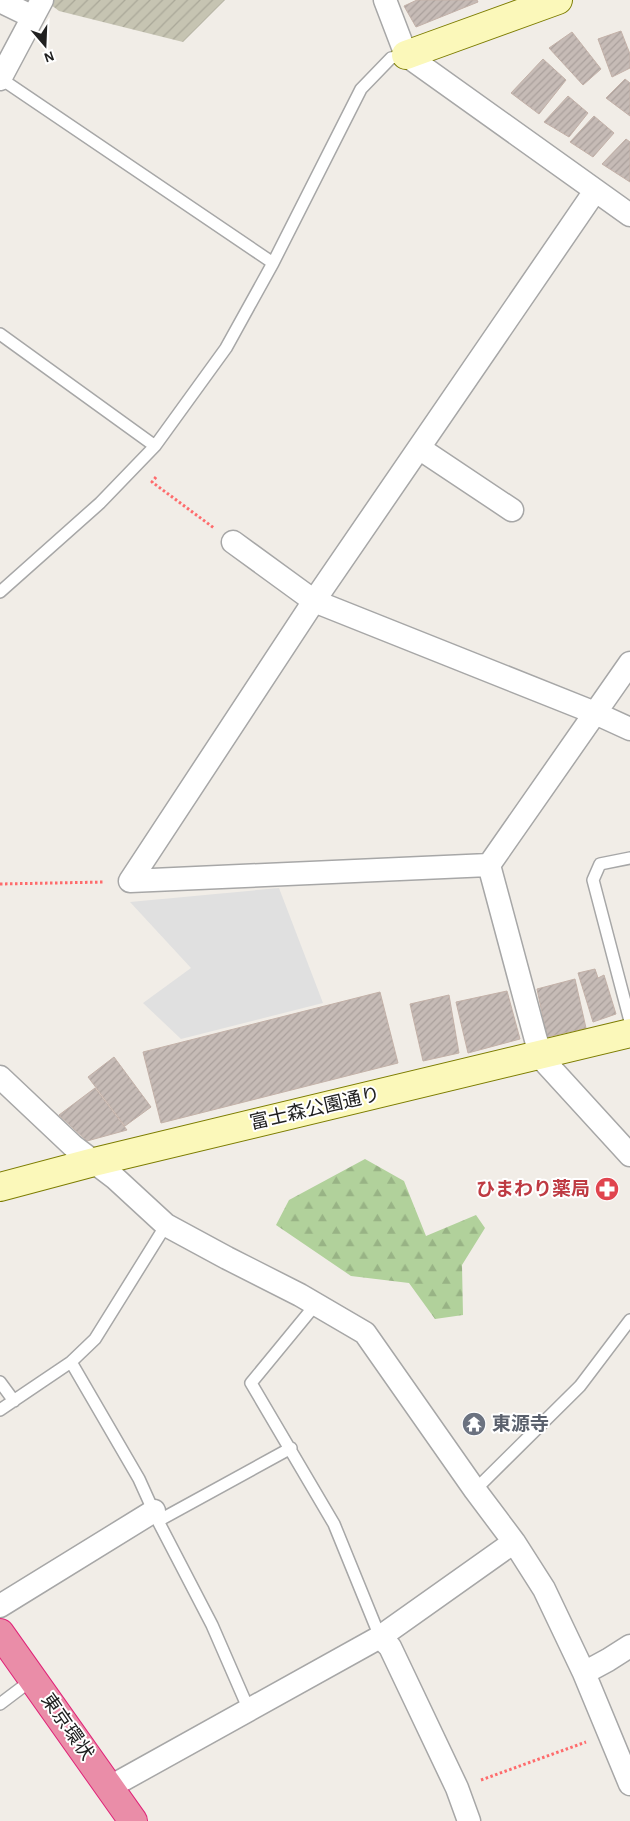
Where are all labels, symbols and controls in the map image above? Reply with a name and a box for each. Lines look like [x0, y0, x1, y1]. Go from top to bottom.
north arrow [20, 20, 70, 70]
text: N [42, 48, 56, 65]
street label: 富士森公園通り [248, 1083, 382, 1133]
pharmacy icon: ひまわり薬局 [594, 1176, 620, 1202]
place label: ひまわり薬局 [476, 1179, 590, 1199]
temple icon: 東源寺 [461, 1411, 487, 1437]
place label: 東源寺 [492, 1414, 549, 1434]
street label: 東京環状 [37, 1690, 97, 1764]

